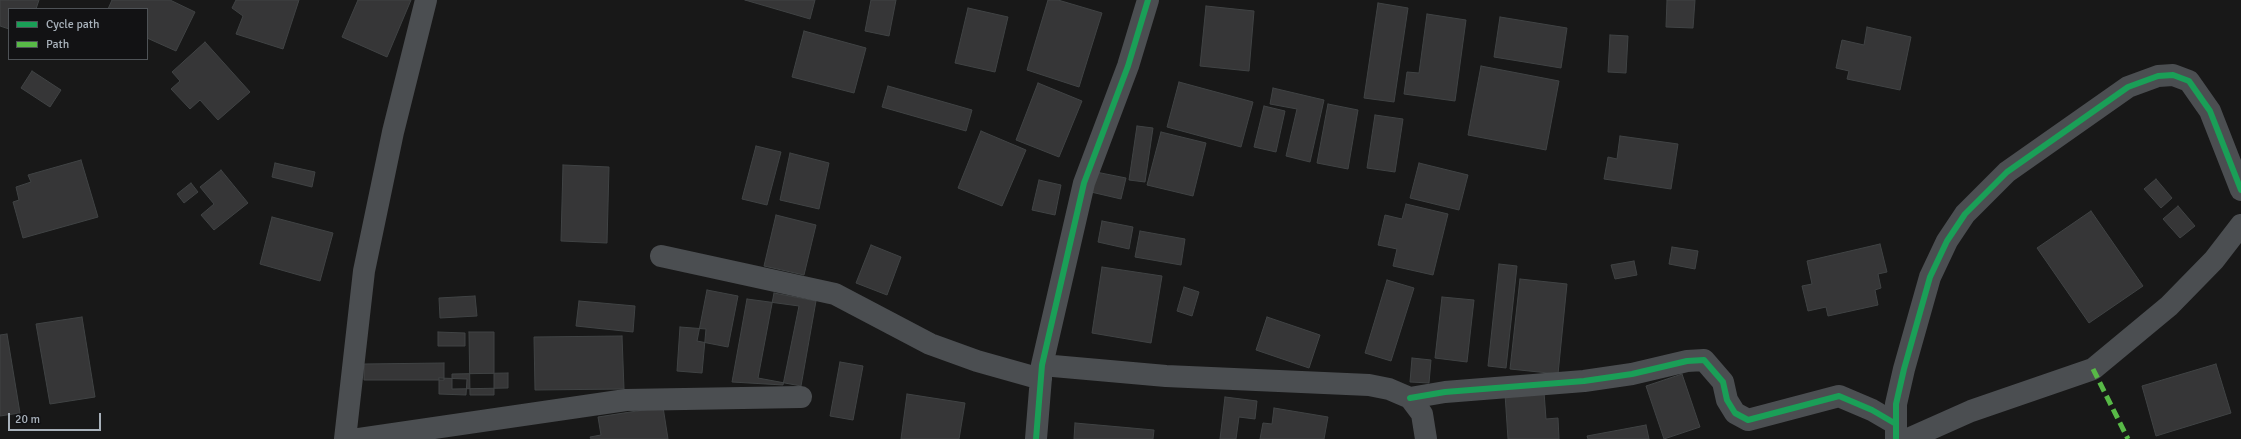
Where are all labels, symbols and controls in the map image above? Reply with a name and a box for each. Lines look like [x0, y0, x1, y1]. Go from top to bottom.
legend [8, 8, 148, 60]
text: Cycle path [46, 17, 99, 32]
text: Path [46, 37, 69, 52]
scale bar [10, 405, 103, 431]
text: 20 m [15, 412, 40, 427]

